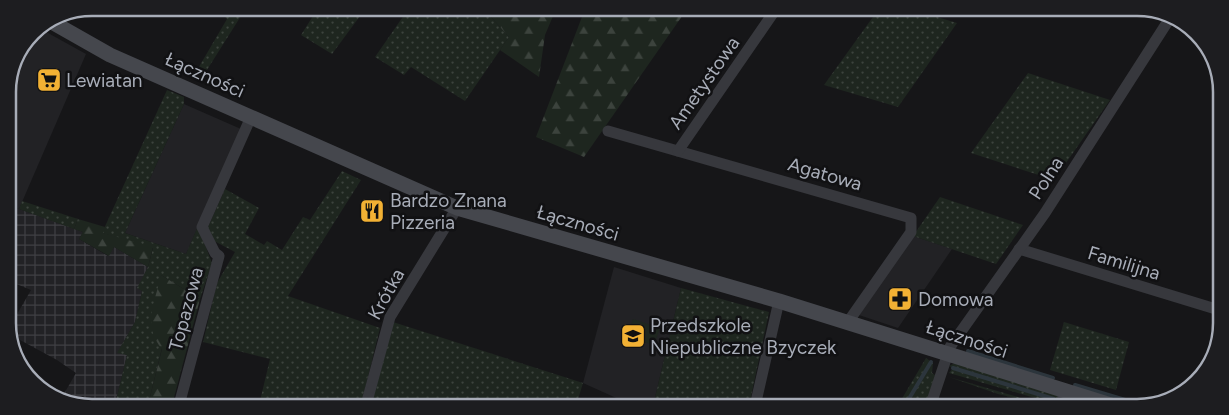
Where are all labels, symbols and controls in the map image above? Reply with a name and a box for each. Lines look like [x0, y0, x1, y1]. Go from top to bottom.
street label: Ametystowa [664, 32, 744, 134]
street label: Łączności [162, 47, 248, 103]
supermarket icon: Lewiatan [36, 67, 62, 93]
place label: Lewiatan [66, 69, 142, 92]
street label: Agatowa [785, 152, 865, 196]
street label: Polna [1024, 152, 1068, 204]
place label: Bardzo Znana Pizzeria [390, 189, 507, 234]
restaurant icon: Bardzo Znana Pizzeria [359, 198, 385, 224]
street label: Łączności [534, 200, 622, 246]
street label: Familijna [1085, 241, 1163, 285]
street label: Krótka [363, 264, 409, 324]
street label: Topazowa [164, 265, 208, 353]
pharmacy icon: Domowa [887, 286, 913, 312]
place label: Domowa [918, 288, 993, 311]
place label: Przedszkole Niepubliczne Bzyczek [650, 314, 837, 359]
street label: Łączności [923, 315, 1011, 363]
school or university icon: Przedszkole Niepubliczne Bzyczek [620, 323, 646, 349]

